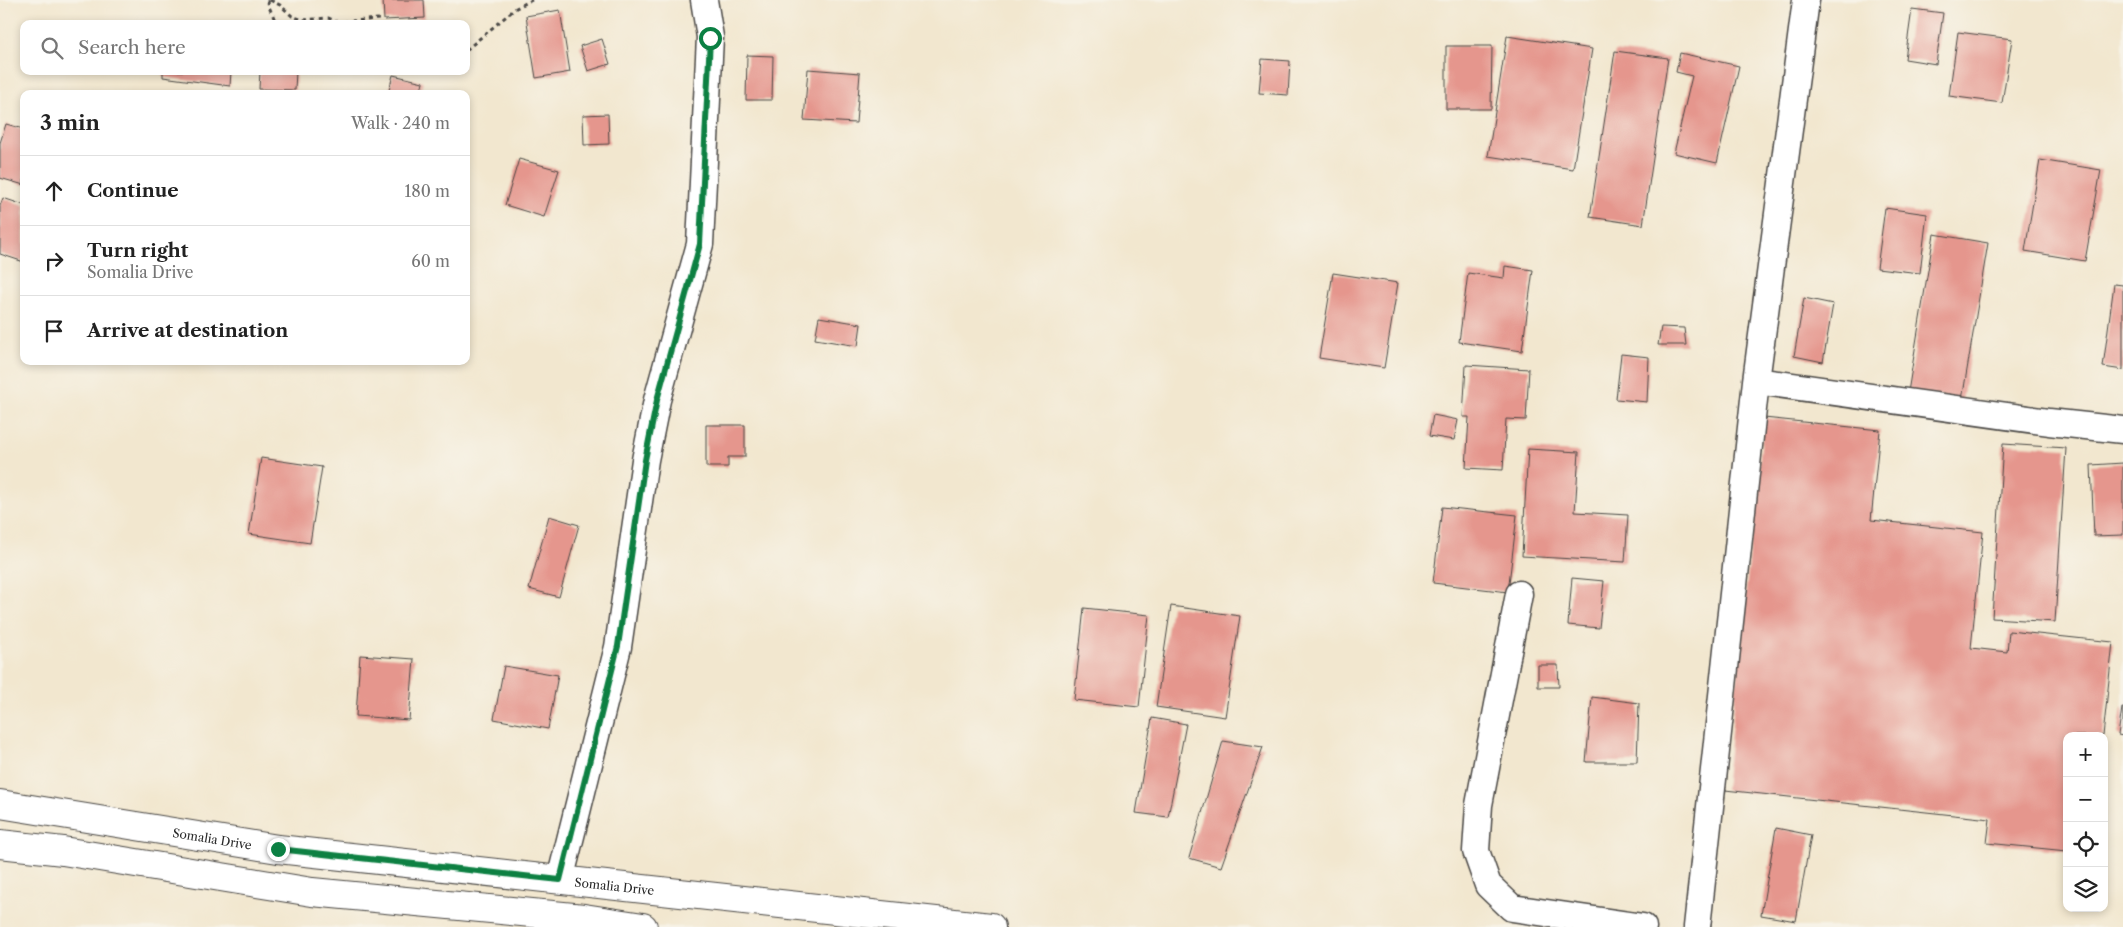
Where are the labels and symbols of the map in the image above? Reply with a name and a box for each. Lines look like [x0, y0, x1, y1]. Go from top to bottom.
route start [699, 27, 722, 50]
street label: Somalia Drive [172, 825, 253, 852]
route end [267, 838, 290, 861]
street label: Somalia Drive [574, 874, 655, 898]

